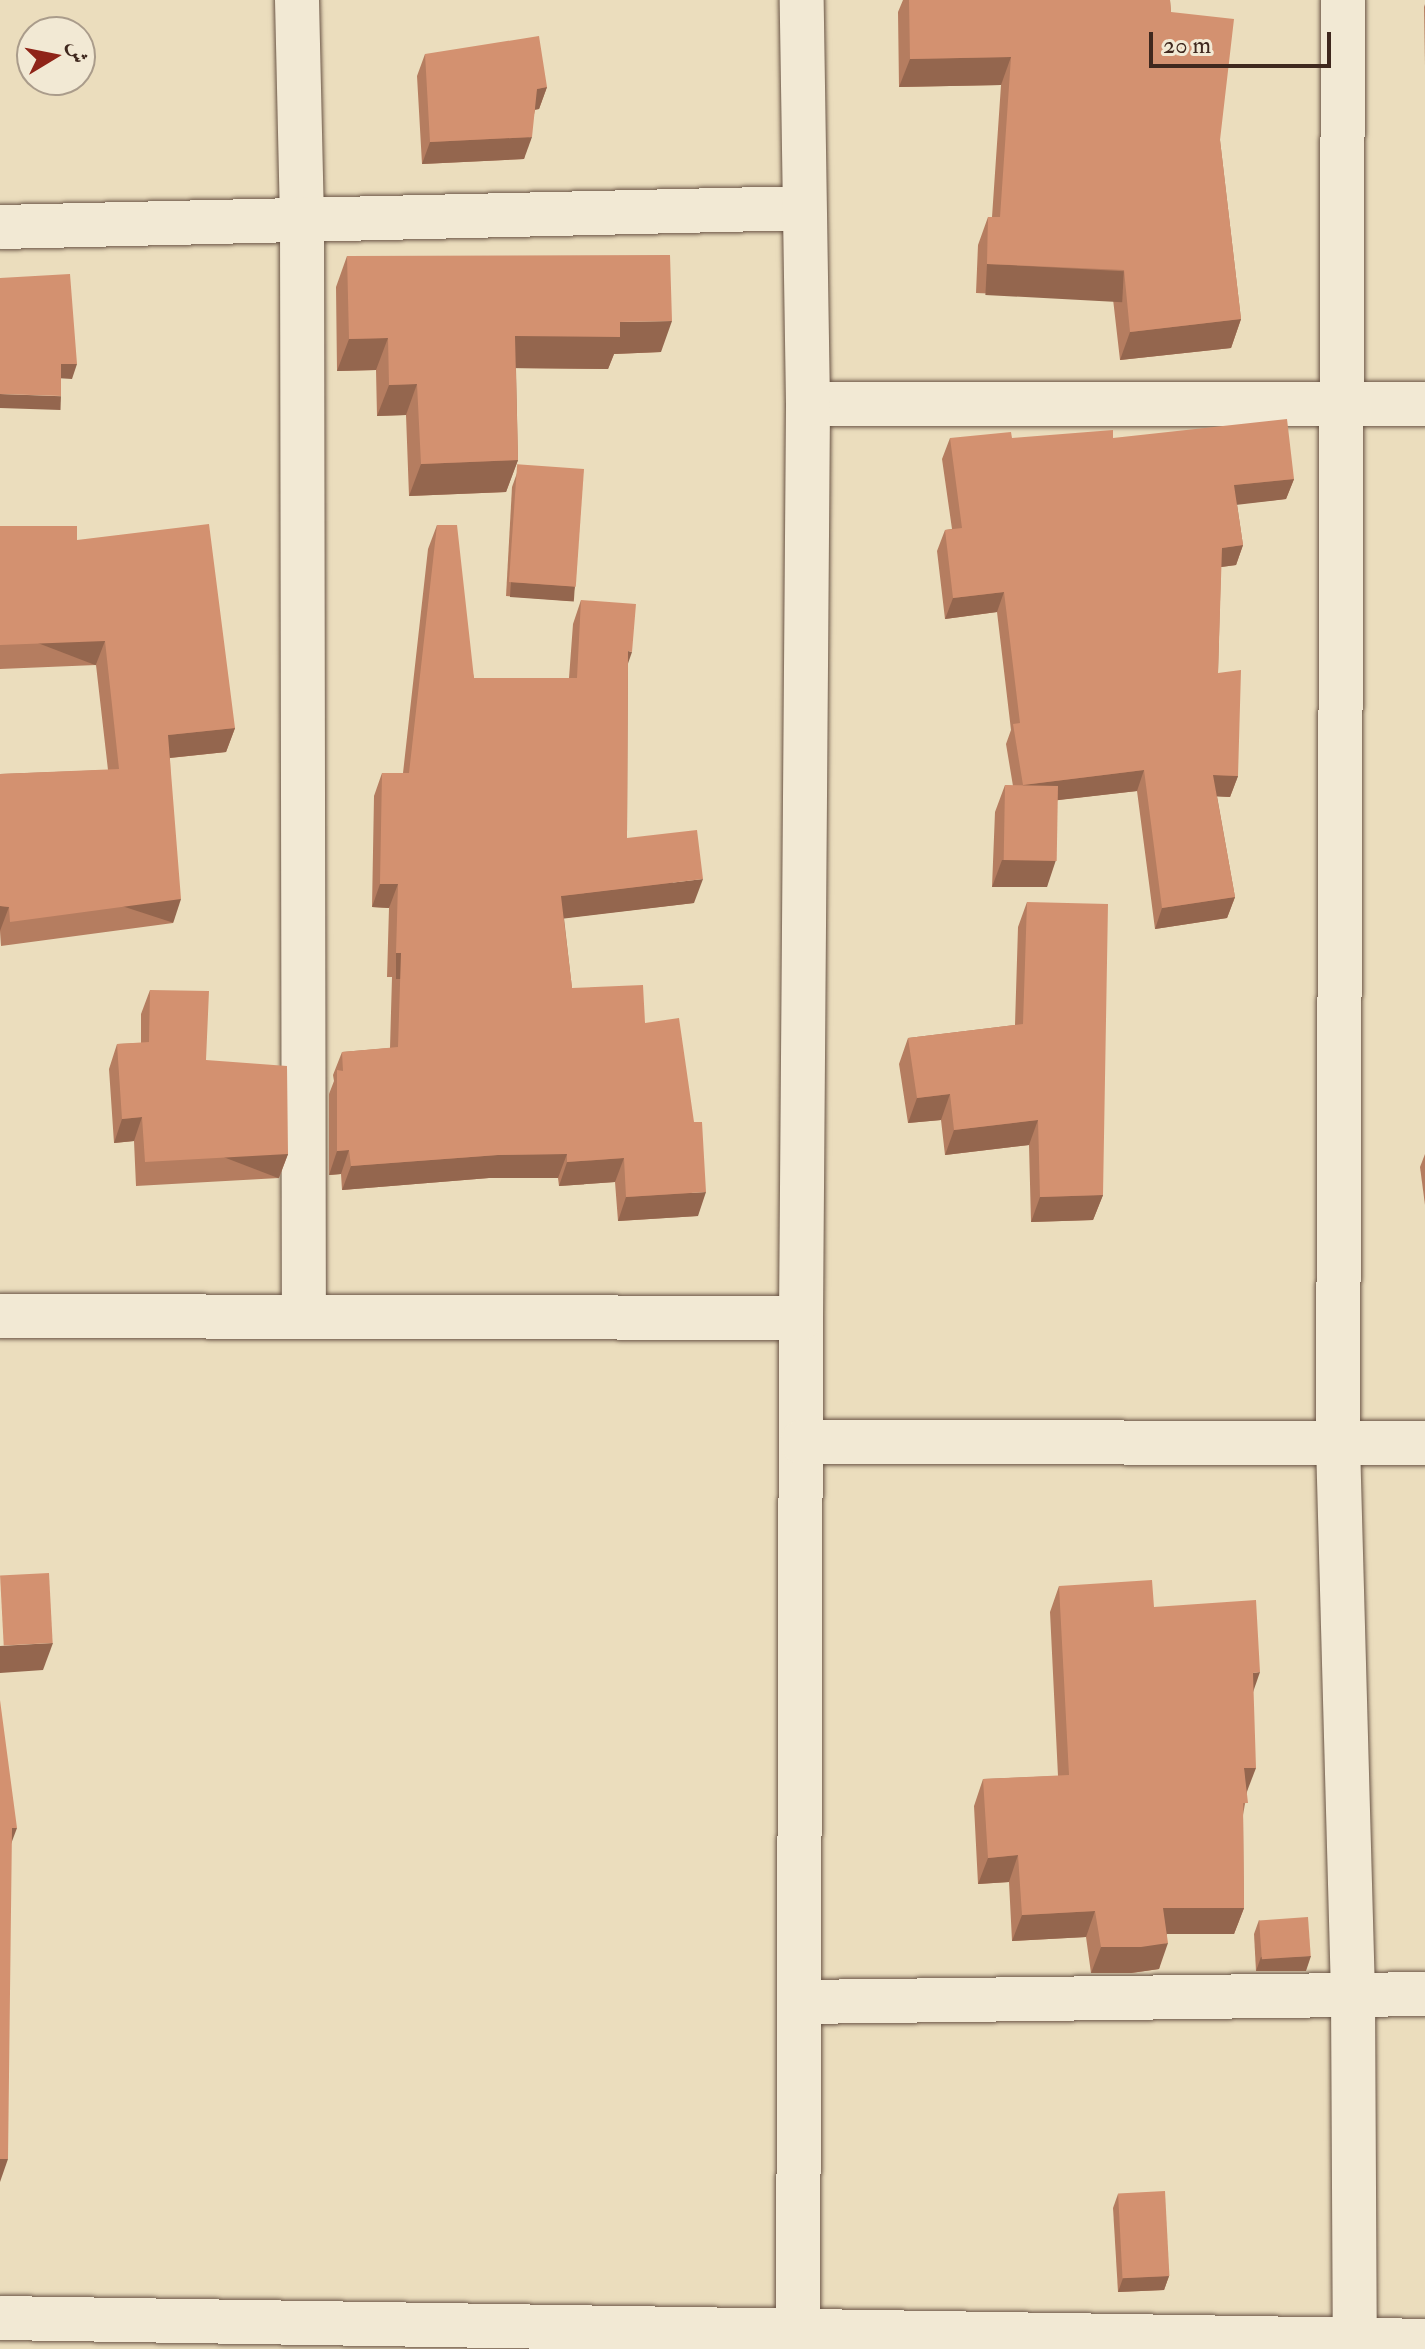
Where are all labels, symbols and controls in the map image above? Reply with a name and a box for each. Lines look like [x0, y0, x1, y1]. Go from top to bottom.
north arrow [16, 16, 96, 96]
scale bar [1153, 16, 1335, 66]
text: 20 m [1163, 30, 1211, 61]
text: ش [62, 39, 93, 65]

